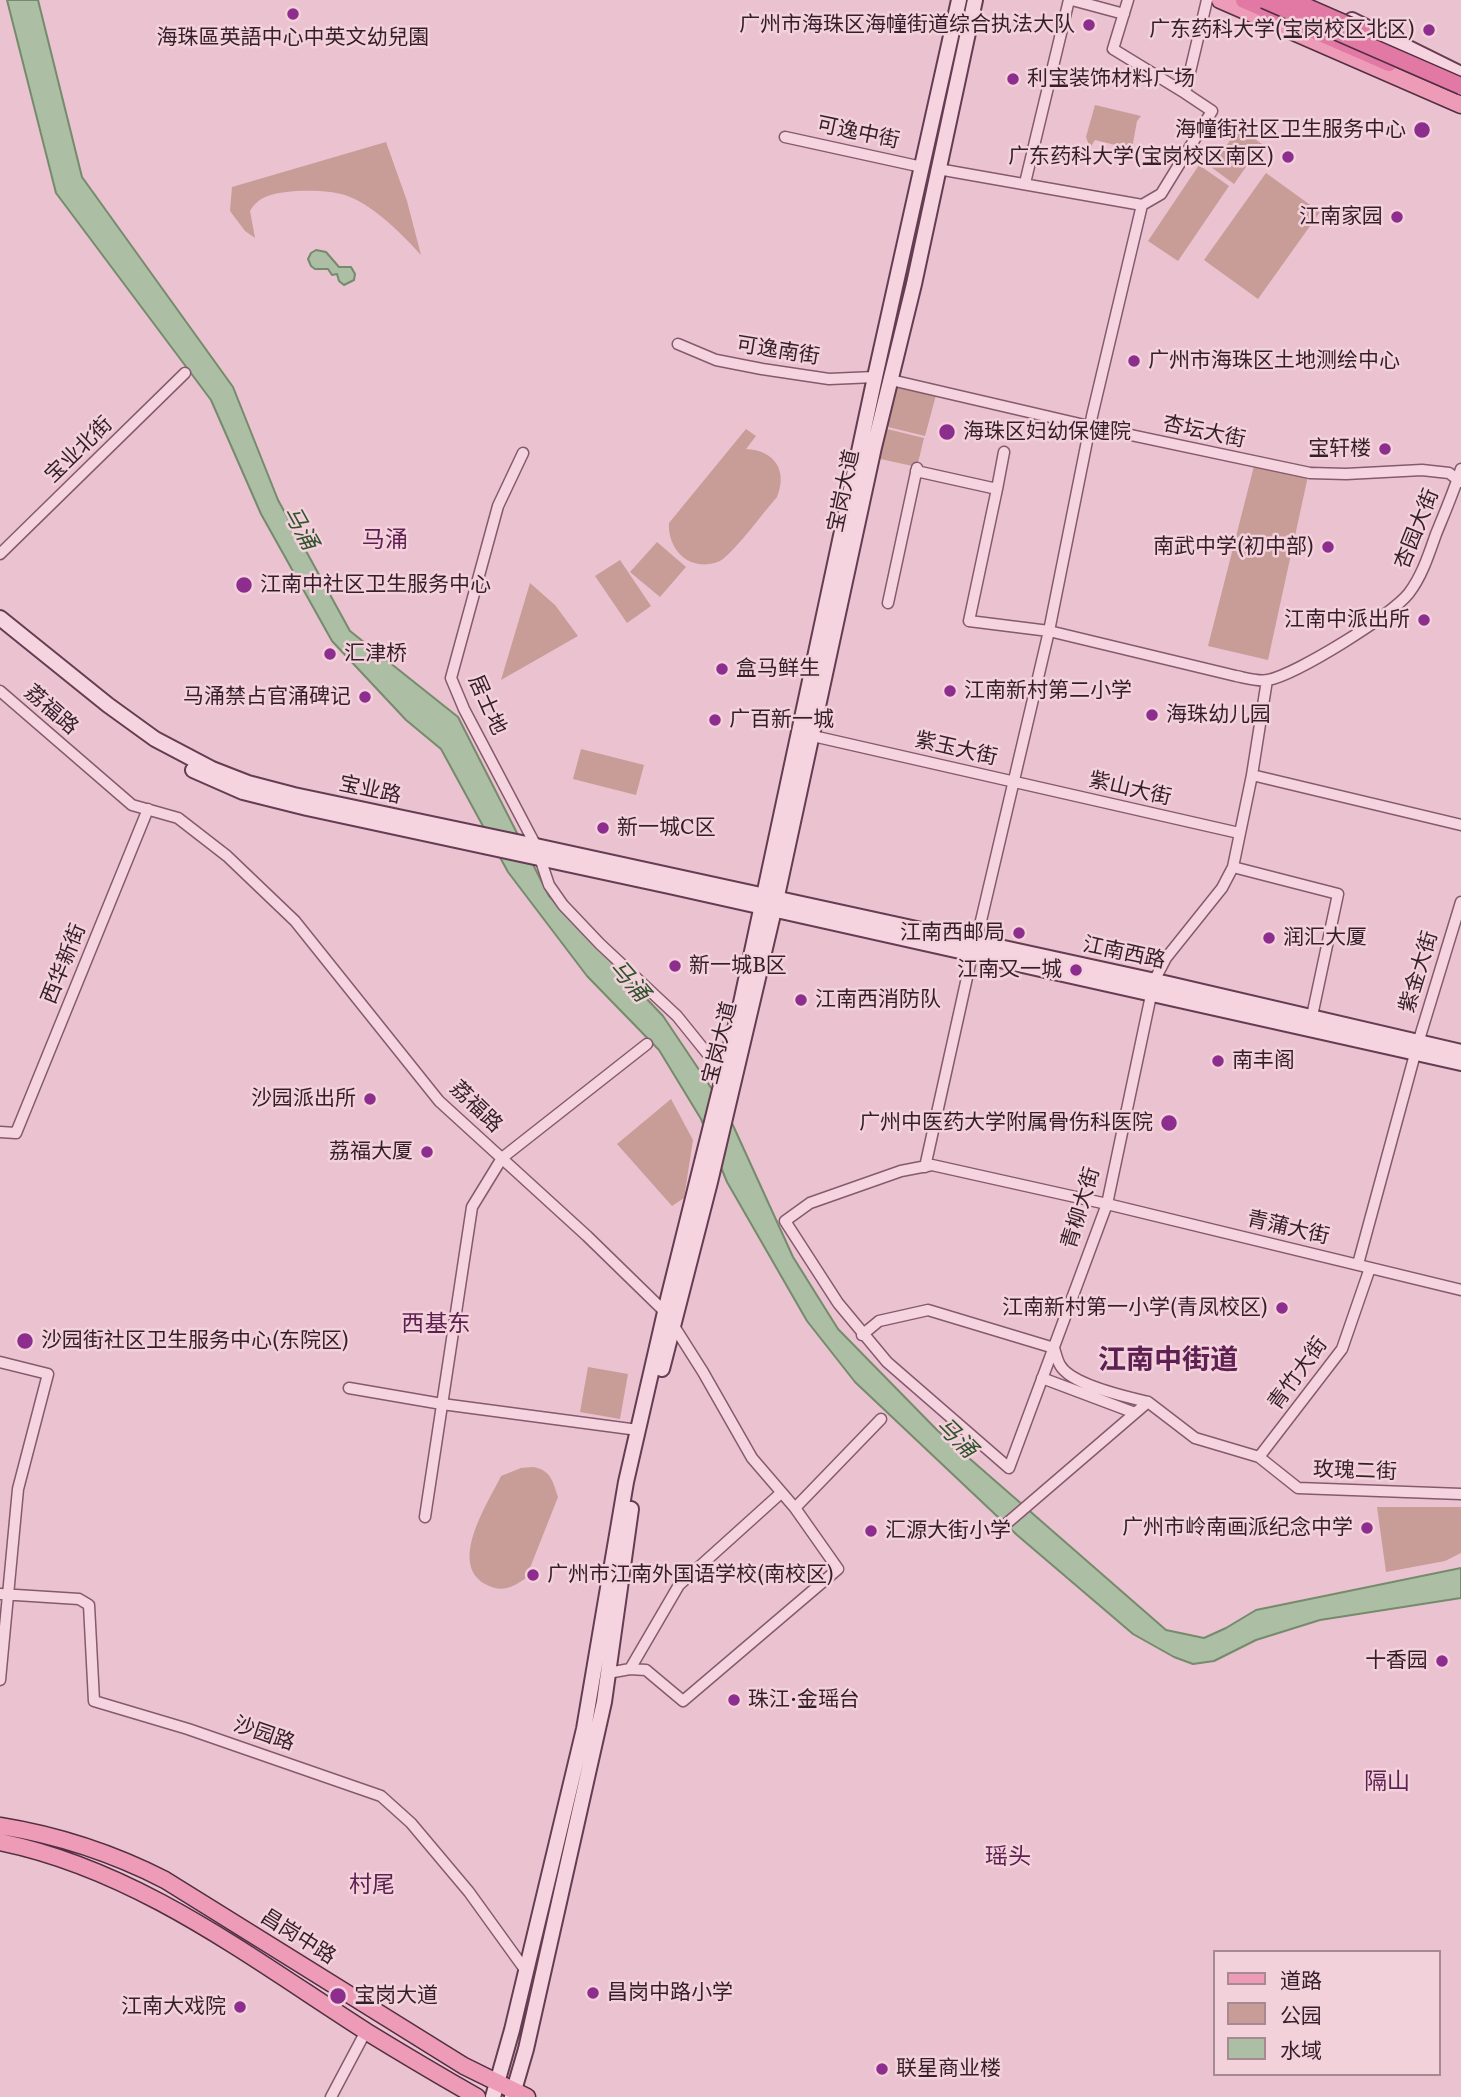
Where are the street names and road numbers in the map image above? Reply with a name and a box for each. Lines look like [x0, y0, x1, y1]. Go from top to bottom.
street label: 可逸中街 [814, 112, 902, 154]
street label: 可逸南街 [735, 332, 821, 370]
street label: 杏坛大街 [1160, 411, 1248, 453]
street label: 宝业北街 [40, 412, 118, 488]
street label: 宝岗大道 [823, 447, 865, 535]
street label: 杏园大街 [1390, 485, 1444, 573]
street label: 居士地 [463, 671, 511, 739]
street label: 荔福路 [19, 680, 83, 740]
street label: 紫玉大街 [912, 727, 1000, 771]
street label: 紫山大街 [1086, 767, 1174, 811]
street label: 宝业路 [337, 771, 403, 809]
street label: 西华新街 [37, 920, 91, 1008]
street label: 紫金大街 [1395, 928, 1443, 1016]
street label: 江南西路 [1080, 932, 1168, 974]
street label: 宝岗大道 [698, 999, 742, 1087]
street label: 荔福路 [445, 1076, 507, 1138]
street label: 青柳大街 [1057, 1164, 1105, 1252]
street label: 青蒲大街 [1244, 1206, 1332, 1250]
street label: 青竹大街 [1263, 1333, 1333, 1415]
street label: 玫瑰二街 [1313, 1457, 1397, 1485]
street label: 沙园路 [230, 1712, 298, 1756]
street label: 昌岗中路 [256, 1904, 340, 1970]

